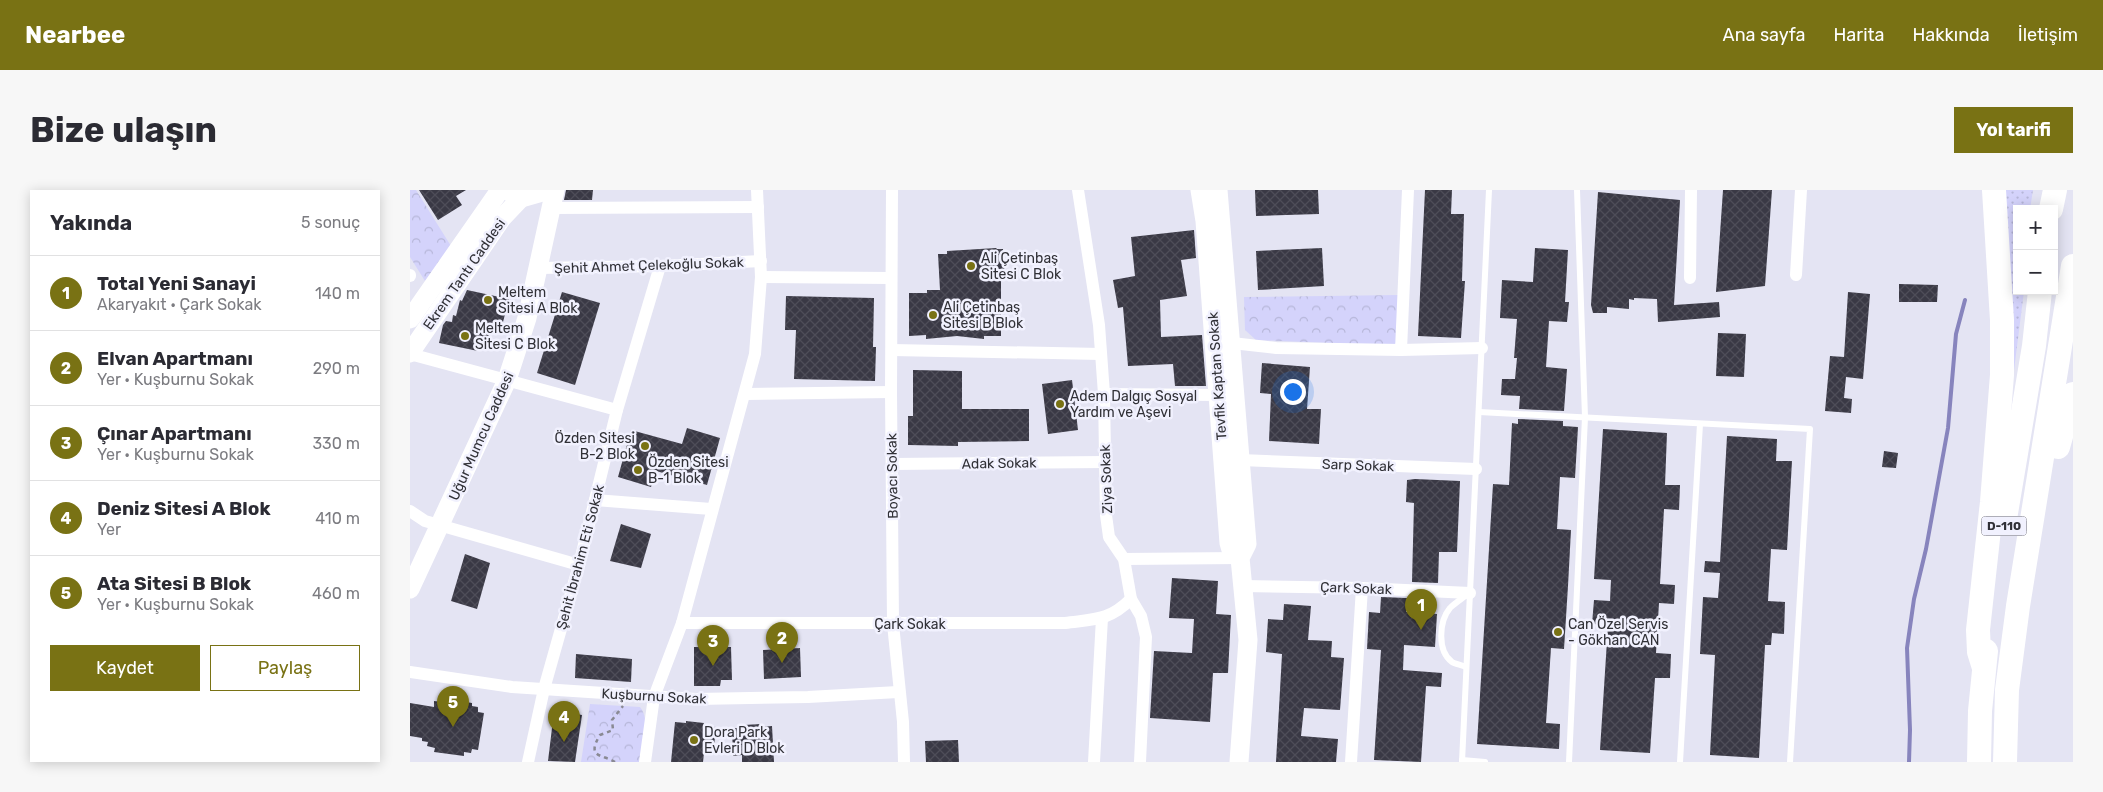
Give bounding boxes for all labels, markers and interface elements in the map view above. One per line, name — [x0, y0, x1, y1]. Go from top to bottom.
text: Nearbee — [25, 21, 125, 49]
text: Ana sayfa — [1723, 24, 1806, 46]
text: Harita — [1834, 24, 1884, 46]
text: Hakkında — [1912, 24, 1990, 46]
text: İletişim — [2018, 24, 2078, 46]
button: Yol tarifi — [1954, 107, 2073, 153]
text: Bize ulaşın — [30, 109, 217, 151]
map controls — [2013, 205, 2058, 295]
button: + — [2013, 205, 2058, 250]
text: Yakında — [50, 210, 132, 235]
text: 5 sonuç — [301, 213, 360, 232]
street label: Ekrem Tantı Caddesi — [420, 216, 509, 333]
place label: Ali Çetinbaş Sitesi C Blok — [981, 250, 1062, 283]
button: − — [2013, 250, 2058, 295]
street label: Şehit Ahmet Çelekoğlu Sokak — [554, 254, 745, 277]
marker: Ali Çetinbaş Sitesi C Blok — [965, 260, 977, 272]
text: Total Yeni Sanayi — [97, 272, 256, 295]
text: 1 — [62, 284, 70, 303]
text: 140 m — [315, 284, 360, 303]
place label: Meltem Sitesi A Blok — [498, 284, 578, 317]
marker: Meltem Sitesi A Blok — [482, 294, 494, 306]
text: Akaryakıt · Çark Sokak — [97, 295, 262, 314]
place label: Ali Çetinbaş Sitesi B Blok — [943, 299, 1024, 332]
marker: Ali Çetinbaş Sitesi B Blok — [927, 309, 939, 321]
street label: Tevfik Kaptan Sokak — [1204, 310, 1230, 441]
place label: Meltem Sitesi C Blok — [475, 320, 556, 353]
marker: Meltem Sitesi C Blok — [459, 330, 471, 342]
text: Elvan Apartmanı — [97, 347, 253, 370]
text: 2 — [61, 359, 71, 378]
text: 290 m — [313, 359, 360, 378]
street label: Uğur Mumcu Caddesi — [445, 369, 517, 503]
text: Yer · Kuşburnu Sokak — [97, 370, 254, 389]
your location — [1280, 379, 1306, 405]
place label: Adem Dalgıç Sosyal Yardım ve Aşevi — [1070, 388, 1197, 421]
marker: Adem Dalgıç Sosyal Yardım ve Aşevi — [1054, 398, 1066, 410]
text: Çınar Apartmanı — [97, 422, 252, 445]
place label: Özden Sitesi B-2 Blok — [554, 430, 636, 463]
street label: Boyacı Sokak — [883, 432, 902, 519]
text: 3 — [61, 434, 71, 453]
text: 330 m — [312, 434, 360, 453]
marker: Özden Sitesi B-2 Blok — [639, 440, 651, 452]
street label: Ziya Sokak — [1097, 443, 1116, 514]
text: Yer · Kuşburnu Sokak — [97, 445, 254, 464]
place label: Özden Sitesi B-1 Blok — [648, 454, 729, 487]
street label: Adak Sokak — [962, 454, 1037, 473]
street label: Sarp Sokak — [1322, 456, 1395, 475]
marker: Özden Sitesi B-1 Blok — [632, 464, 644, 476]
street label: Şehit İbrahim Eti Sokak — [553, 482, 608, 632]
text: Deniz Sitesi A Blok — [97, 497, 271, 520]
text: 4 — [61, 509, 71, 528]
text: 410 m — [315, 509, 360, 528]
road number: D-110 — [1982, 516, 2026, 536]
text: Yer — [97, 520, 121, 539]
text: Ata Sitesi B Blok — [97, 572, 251, 595]
street label: Çark Sokak — [1320, 579, 1393, 598]
text: 5 — [61, 584, 71, 603]
text: 460 m — [312, 584, 360, 603]
pin: 1 — [1405, 589, 1437, 630]
text: Yer · Kuşburnu Sokak — [97, 595, 254, 614]
street label: Çark Sokak — [874, 616, 947, 633]
place label: Can Özel Servis - Gökhan CAN — [1568, 616, 1668, 649]
pin: 2 — [766, 622, 798, 663]
pin: 3 — [697, 625, 729, 666]
marker: Can Özel Servis - Gökhan CAN — [1552, 626, 1564, 638]
button: Kaydet — [50, 645, 200, 691]
button: Paylaş — [210, 645, 360, 691]
street label: Kuşburnu Sokak — [601, 685, 708, 708]
pin: 5 — [437, 686, 469, 727]
pin: 4 — [548, 701, 580, 742]
place label: Dora Park Evleri D Blok — [704, 724, 785, 757]
marker: Dora Park Evleri D Blok — [688, 734, 700, 746]

